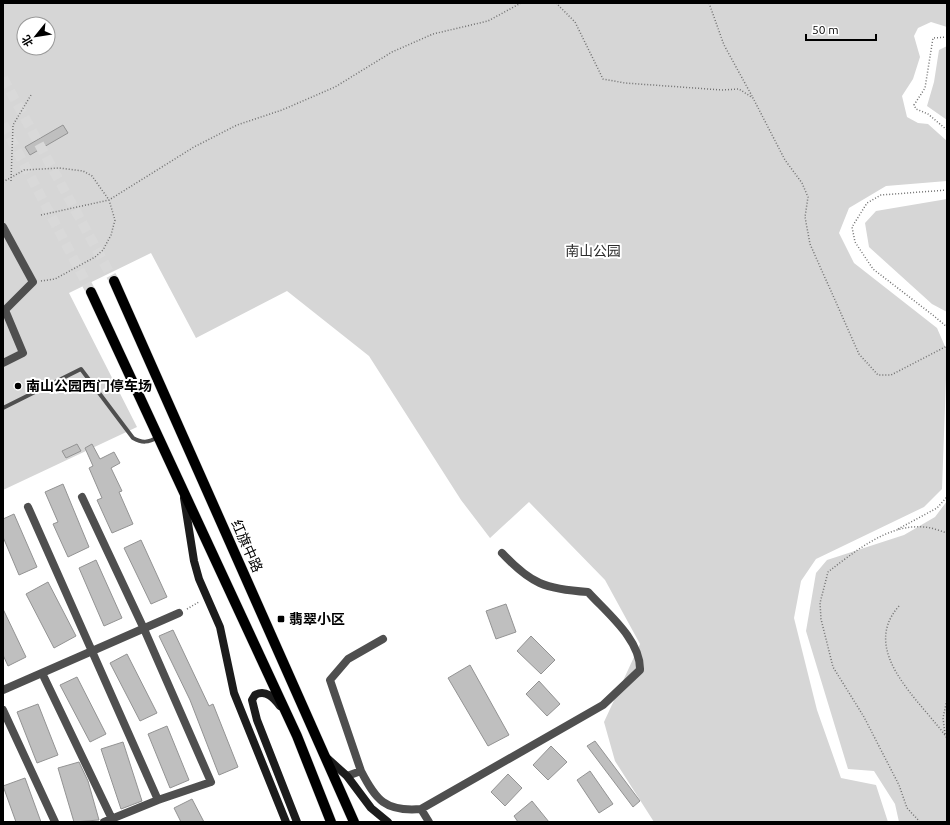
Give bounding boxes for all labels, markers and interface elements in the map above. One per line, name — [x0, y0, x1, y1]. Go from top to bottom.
north arrow — [16, 16, 56, 56]
scale bar — [806, 16, 876, 42]
text: 50 m — [812, 23, 839, 36]
text: 北 — [19, 33, 35, 49]
park label: 南山公园 — [565, 243, 621, 259]
place label: 南山公园西门停车场 — [26, 378, 152, 394]
marker: 南山公园西门停车场 — [13, 381, 23, 391]
street label: 红旗中路 — [228, 517, 266, 575]
place label: 翡翠小区 — [289, 611, 345, 627]
marker: 翡翠小区 — [276, 614, 286, 624]

